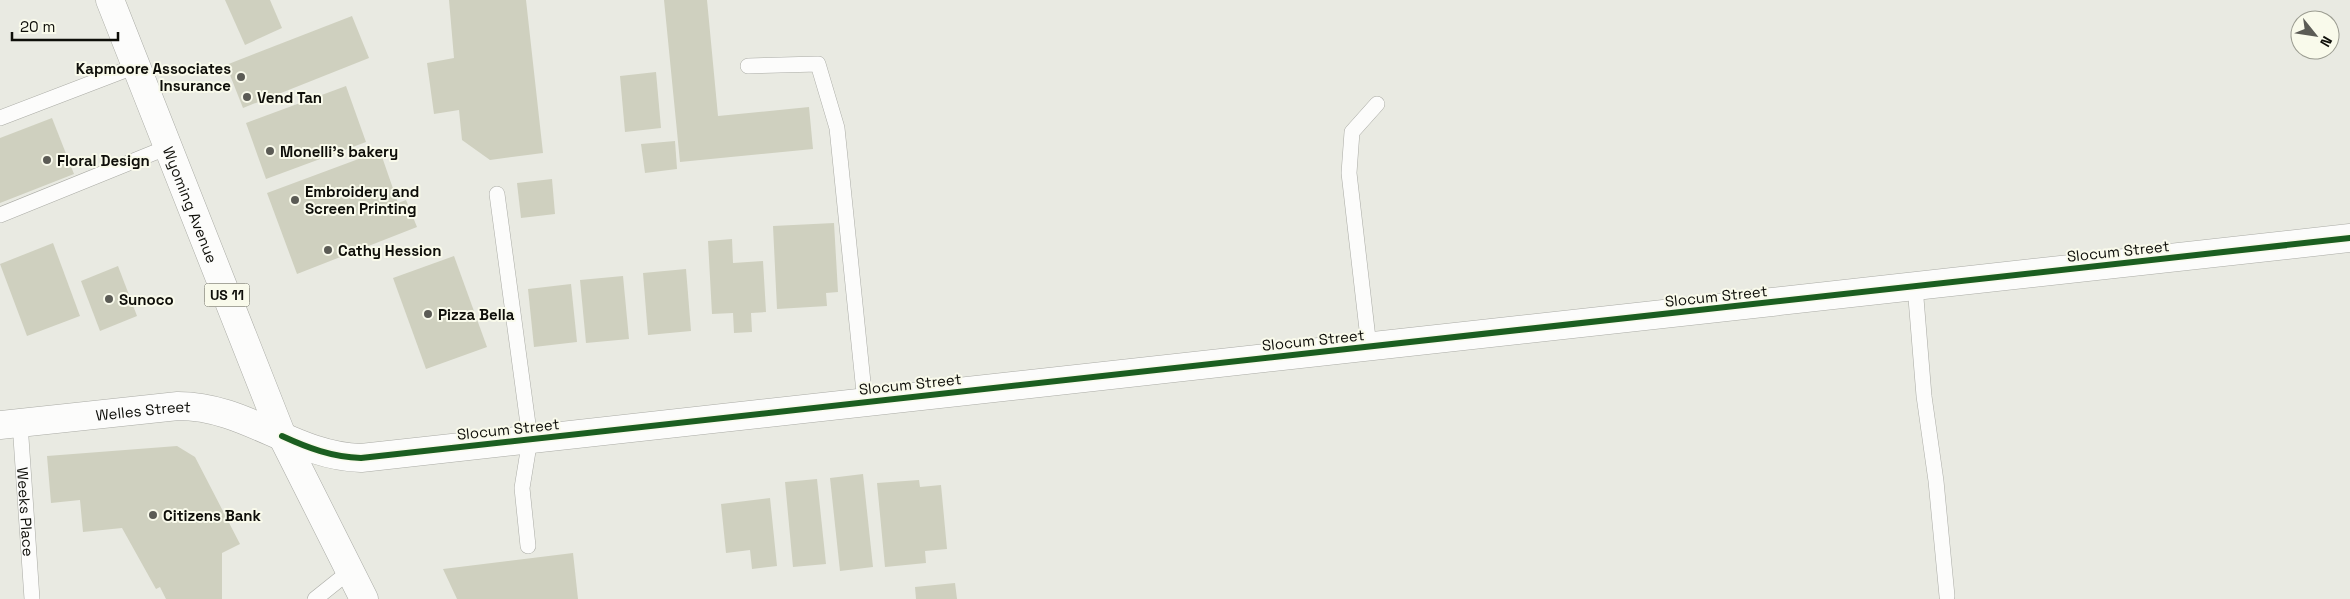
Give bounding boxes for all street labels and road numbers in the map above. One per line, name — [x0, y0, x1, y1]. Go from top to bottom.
street label: Wyoming Avenue — [159, 144, 222, 266]
street label: Slocum Street — [2066, 236, 2170, 266]
street label: Slocum Street — [1664, 281, 1768, 311]
road number: US 11 — [204, 284, 250, 306]
street label: Slocum Street — [1261, 325, 1365, 355]
street label: Slocum Street — [858, 369, 962, 399]
street label: Welles Street — [95, 396, 192, 424]
street label: Slocum Street — [456, 414, 560, 444]
street label: Weeks Place — [14, 467, 39, 557]

